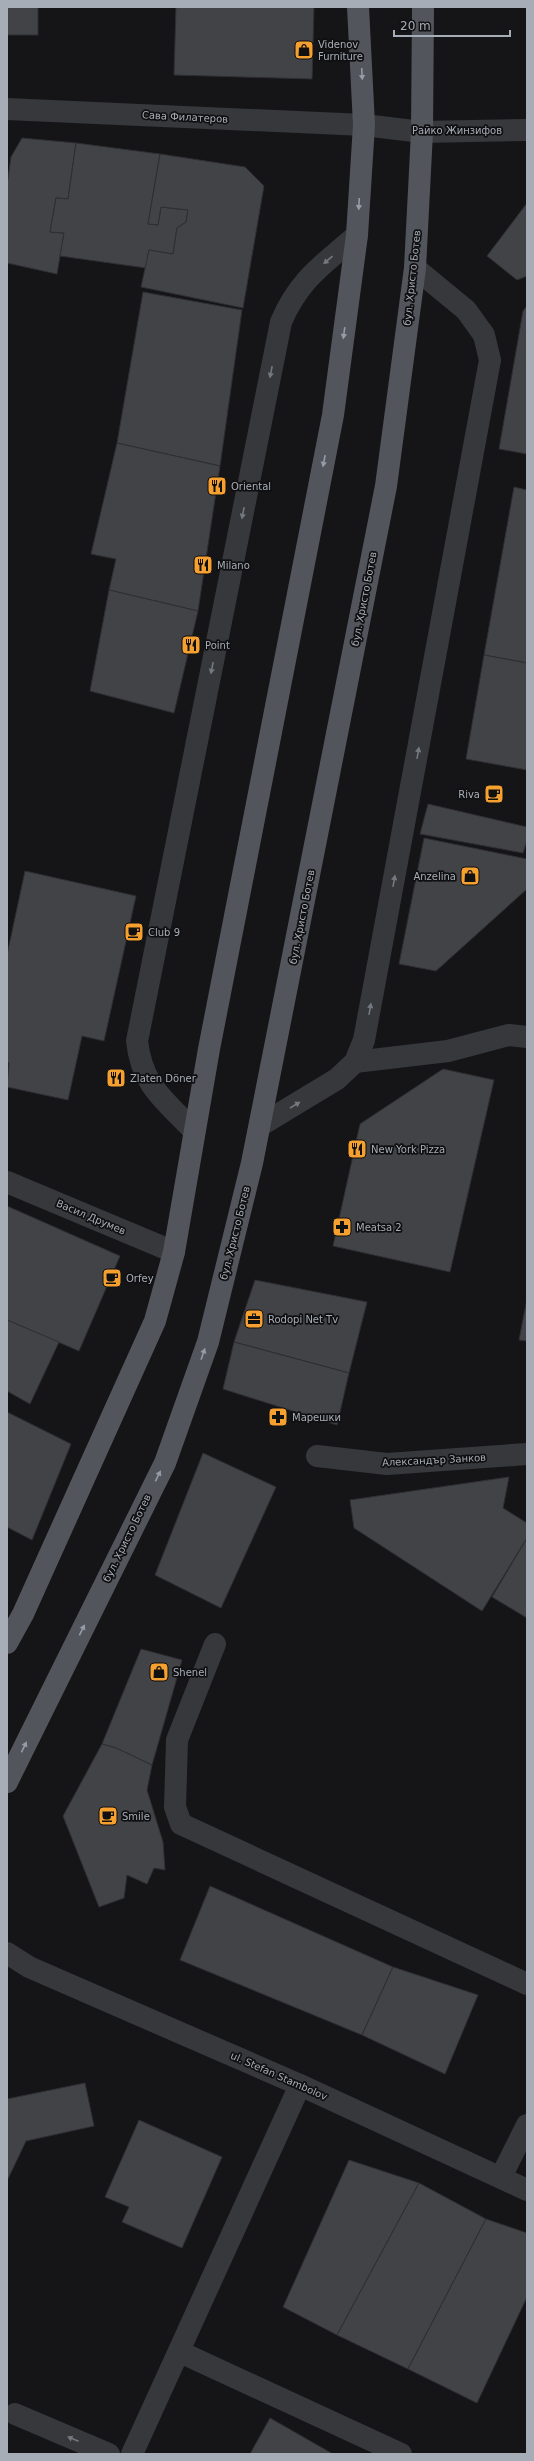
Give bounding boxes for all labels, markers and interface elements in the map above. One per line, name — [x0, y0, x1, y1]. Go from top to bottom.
scale bar — [394, 12, 510, 38]
text: 20 m — [400, 19, 431, 33]
shop icon: Videnov Furniture — [293, 39, 315, 61]
place label: Videnov Furniture — [318, 39, 363, 62]
one-way arrow — [358, 68, 365, 80]
street label: Сава Филатеров — [142, 109, 228, 125]
street label: Райко Жинзифов — [412, 125, 502, 136]
one-way arrow — [356, 198, 363, 210]
street label: бул. Христо Ботев — [402, 230, 422, 326]
one-way arrow — [323, 256, 333, 265]
one-way arrow — [341, 327, 347, 339]
one-way arrow — [267, 365, 273, 378]
one-way arrow — [321, 455, 327, 467]
restaurant icon: Oriental — [206, 475, 228, 497]
place label: Oriental — [231, 481, 271, 492]
one-way arrow — [239, 507, 245, 519]
street label: бул. Христо Ботев — [349, 551, 379, 647]
restaurant icon: Milano — [192, 554, 214, 576]
place label: Milano — [217, 560, 250, 571]
restaurant icon: Point — [180, 634, 202, 656]
place label: Point — [205, 640, 230, 651]
one-way arrow — [208, 662, 214, 674]
one-way arrow — [415, 747, 421, 760]
cafe icon: Riva — [483, 783, 505, 805]
place label: Riva — [458, 789, 480, 800]
shop icon: Anzelina — [459, 865, 481, 887]
street label: бул. Христо Ботев — [287, 869, 317, 965]
place label: Anzelina — [413, 871, 456, 882]
one-way arrow — [391, 875, 397, 887]
cafe icon: Club 9 — [123, 921, 145, 943]
place label: Club 9 — [148, 927, 180, 938]
one-way arrow — [367, 1003, 373, 1015]
restaurant icon: Zlaten Döner — [105, 1067, 127, 1089]
place label: Zlaten Döner — [130, 1073, 197, 1084]
one-way arrow — [290, 1101, 300, 1109]
restaurant icon: New York Pizza — [346, 1138, 368, 1160]
place label: New York Pizza — [371, 1144, 445, 1155]
street label: бул. Христо Ботев — [218, 1185, 252, 1281]
street label: Васил Друмев — [55, 1197, 127, 1237]
pharmacy icon: Meatsa 2 — [331, 1216, 353, 1238]
place label: Meatsa 2 — [356, 1222, 402, 1233]
cafe icon: Orfey — [101, 1267, 123, 1289]
place label: Orfey — [126, 1273, 154, 1284]
office icon: Rodopi Net Tv — [243, 1308, 265, 1330]
place label: Rodopi Net Tv — [268, 1314, 338, 1325]
one-way arrow — [201, 1348, 207, 1360]
pharmacy icon: Марешки — [267, 1406, 289, 1428]
place label: Марешки — [292, 1412, 341, 1423]
street label: Александър Занков — [382, 1452, 486, 1468]
one-way arrow — [155, 1470, 161, 1482]
street label: бул. Христо Ботев — [101, 1492, 153, 1584]
one-way arrow — [79, 1624, 85, 1636]
shop icon: Shenel — [148, 1661, 170, 1683]
place label: Shenel — [173, 1667, 207, 1678]
one-way arrow — [21, 1741, 27, 1752]
cafe icon: Smile — [97, 1805, 119, 1827]
place label: Smile — [122, 1811, 150, 1822]
street label: ul. Stefan Stambolov — [229, 2050, 329, 2102]
one-way arrow — [68, 2436, 79, 2442]

